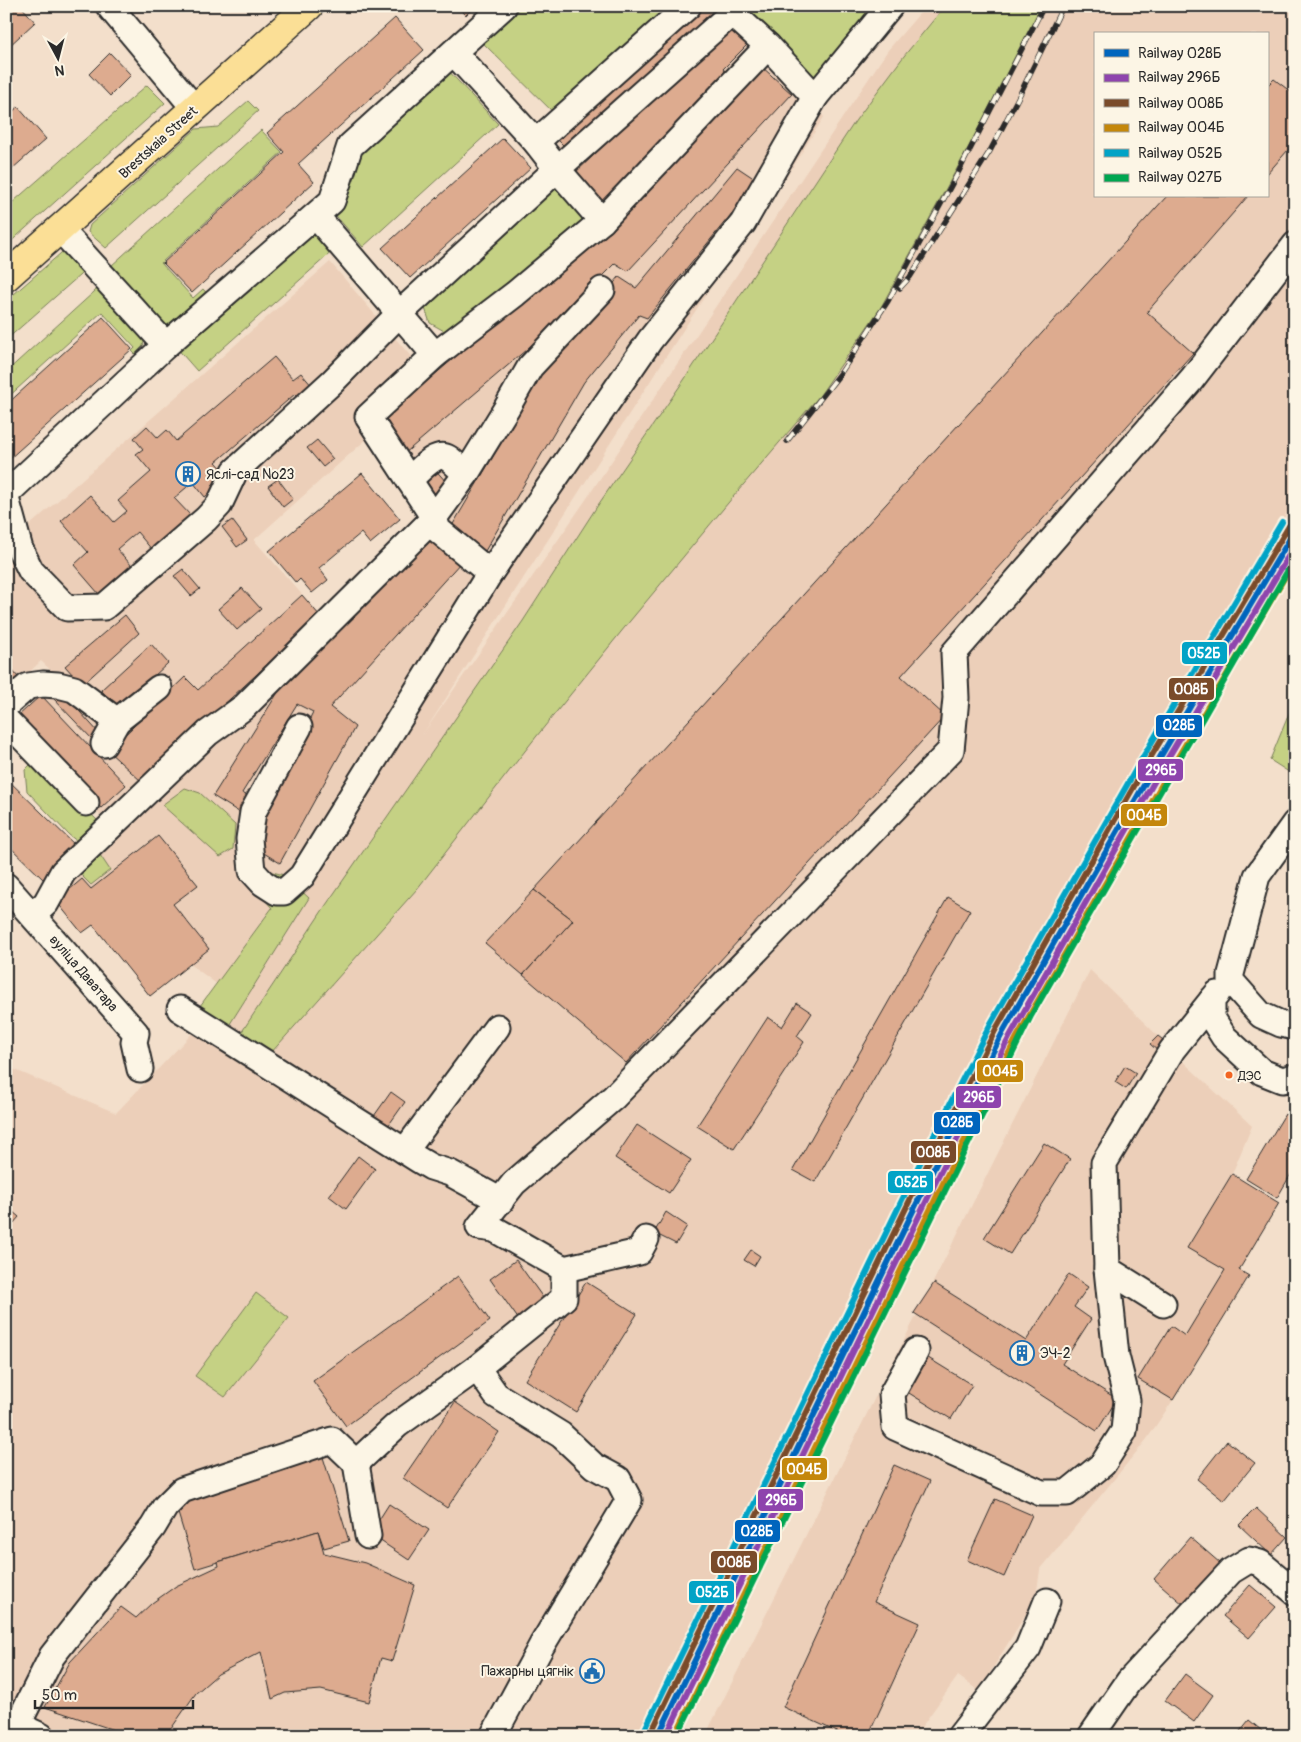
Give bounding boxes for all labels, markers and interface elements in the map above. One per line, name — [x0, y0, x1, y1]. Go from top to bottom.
north arrow — [32, 32, 82, 82]
legend — [1094, 32, 1268, 198]
text: Railway 028Б — [1138, 44, 1222, 63]
text: N — [54, 61, 65, 79]
text: Railway 296Б — [1138, 68, 1221, 87]
text: Railway 008Б — [1138, 94, 1224, 113]
street label: Brestskaia Street — [115, 102, 201, 182]
text: Railway 004Б — [1138, 118, 1225, 137]
text: Railway 052Б — [1138, 144, 1222, 163]
text: Railway 027Б — [1138, 168, 1222, 187]
building icon: Яслі-сад №23 — [175, 461, 201, 487]
place label: Яслі-сад №23 — [206, 466, 294, 483]
line badge: 052Б — [1181, 641, 1228, 665]
text: 052Б — [1187, 645, 1221, 662]
line badge: 008Б — [1168, 677, 1215, 701]
text: 008Б — [1174, 681, 1208, 698]
line badge: 028Б — [1155, 714, 1203, 738]
text: 028Б — [1163, 717, 1195, 734]
line badge: 296Б — [1137, 758, 1184, 782]
text: 296Б — [1145, 762, 1177, 779]
line badge: 004Б — [1120, 803, 1168, 827]
text: 004Б — [1126, 807, 1162, 824]
street label: вуліца Даватара — [46, 932, 122, 1015]
line badge: 004Б — [976, 1059, 1024, 1083]
text: 004Б — [982, 1063, 1018, 1080]
place label: ДЭС — [1237, 1068, 1262, 1084]
marker: ДЭС — [1224, 1070, 1234, 1080]
line badge: 296Б — [955, 1085, 1002, 1109]
text: 296Б — [963, 1089, 995, 1106]
line badge: 028Б — [933, 1111, 981, 1135]
text: 028Б — [941, 1114, 973, 1131]
line badge: 008Б — [910, 1140, 957, 1164]
text: 008Б — [916, 1144, 950, 1161]
line badge: 052Б — [887, 1170, 934, 1194]
text: 052Б — [894, 1174, 928, 1191]
building icon: ЭЧ-2 — [1009, 1340, 1035, 1366]
place label: ЭЧ-2 — [1040, 1345, 1071, 1362]
line badge: 004Б — [781, 1457, 828, 1481]
text: 004Б — [786, 1461, 822, 1478]
line badge: 296Б — [757, 1488, 804, 1512]
text: 296Б — [765, 1492, 797, 1509]
line badge: 028Б — [734, 1519, 781, 1543]
text: 028Б — [741, 1523, 773, 1540]
line badge: 008Б — [710, 1550, 758, 1574]
text: 008Б — [717, 1554, 751, 1571]
line badge: 052Б — [688, 1580, 735, 1604]
text: 052Б — [695, 1584, 729, 1601]
public building icon: Пажарны цягнік — [579, 1658, 605, 1684]
place label: Пажарны цягнік — [481, 1663, 574, 1680]
scale bar — [35, 1677, 192, 1709]
text: 50 m — [42, 1686, 77, 1705]

